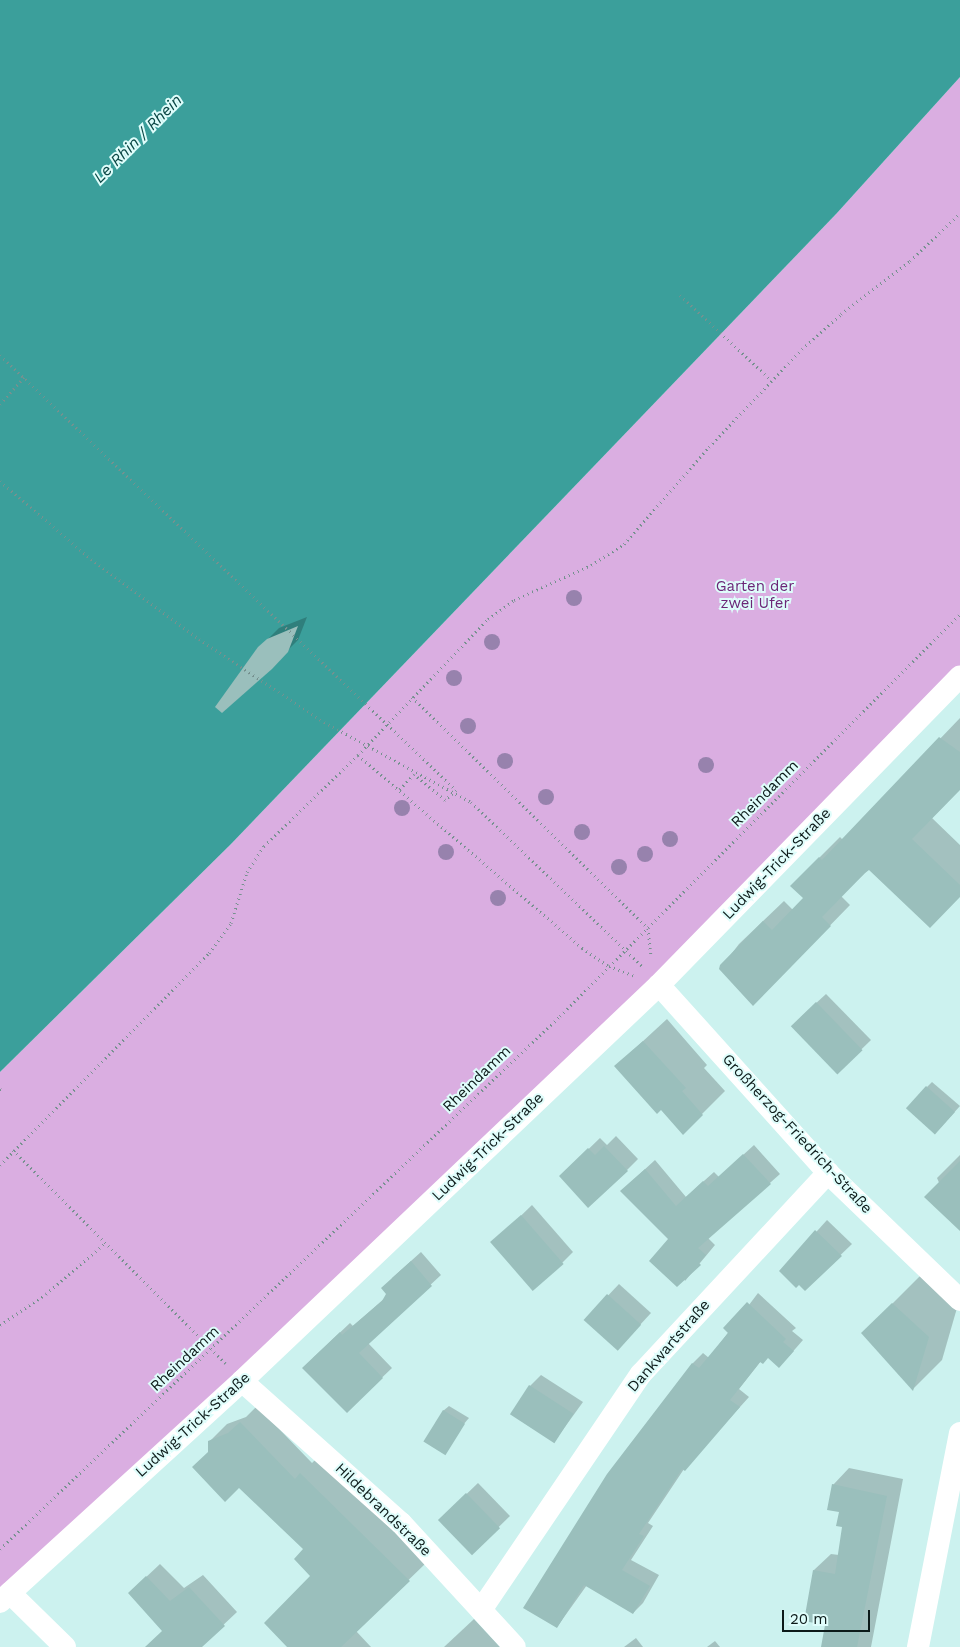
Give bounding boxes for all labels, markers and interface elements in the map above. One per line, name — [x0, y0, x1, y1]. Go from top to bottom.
water label: Le Rhin / Rhein — [90, 91, 186, 187]
park label: Garten der zwei Ufer — [716, 577, 794, 612]
street label: Rheindamm — [728, 757, 802, 831]
street label: Ludwig-Trick-Straße — [719, 805, 835, 923]
street label: Rheindamm — [439, 1042, 515, 1116]
street label: Großherzog-Friedrich-Straße — [718, 1050, 876, 1218]
street label: Ludwig-Trick-Straße — [429, 1089, 547, 1205]
street label: Dankwartstraße — [624, 1296, 714, 1396]
street label: Rheindamm — [147, 1323, 223, 1395]
street label: Ludwig-Trick-Straße — [132, 1369, 254, 1481]
street label: Hildebrandstraße — [331, 1460, 435, 1560]
scale bar — [785, 1600, 872, 1632]
text: 20 m — [790, 1610, 828, 1628]

